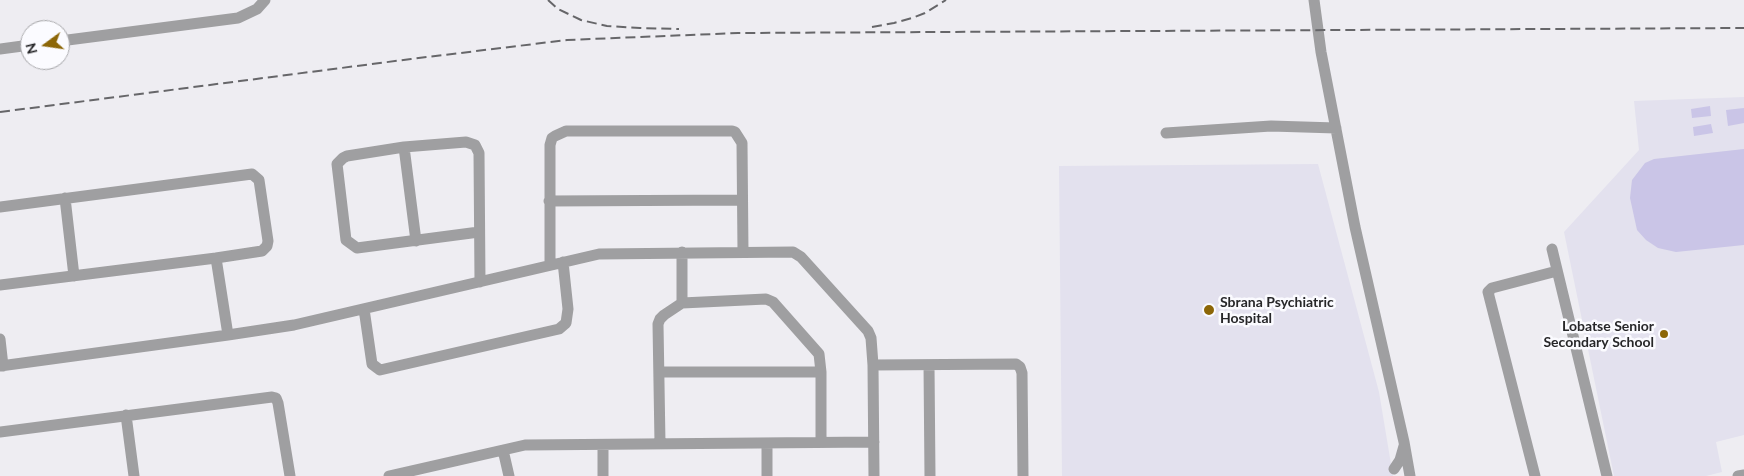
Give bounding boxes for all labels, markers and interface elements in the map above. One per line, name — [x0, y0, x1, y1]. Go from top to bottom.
north arrow — [20, 20, 70, 70]
text: N — [21, 41, 40, 56]
place label: Sbrana Psychiatric Hospital — [1220, 294, 1334, 326]
marker: Sbrana Psychiatric Hospital — [1202, 303, 1216, 317]
place label: Lobatse Senior Secondary School — [1543, 318, 1654, 351]
marker: Lobatse Senior Secondary School — [1658, 328, 1670, 340]

